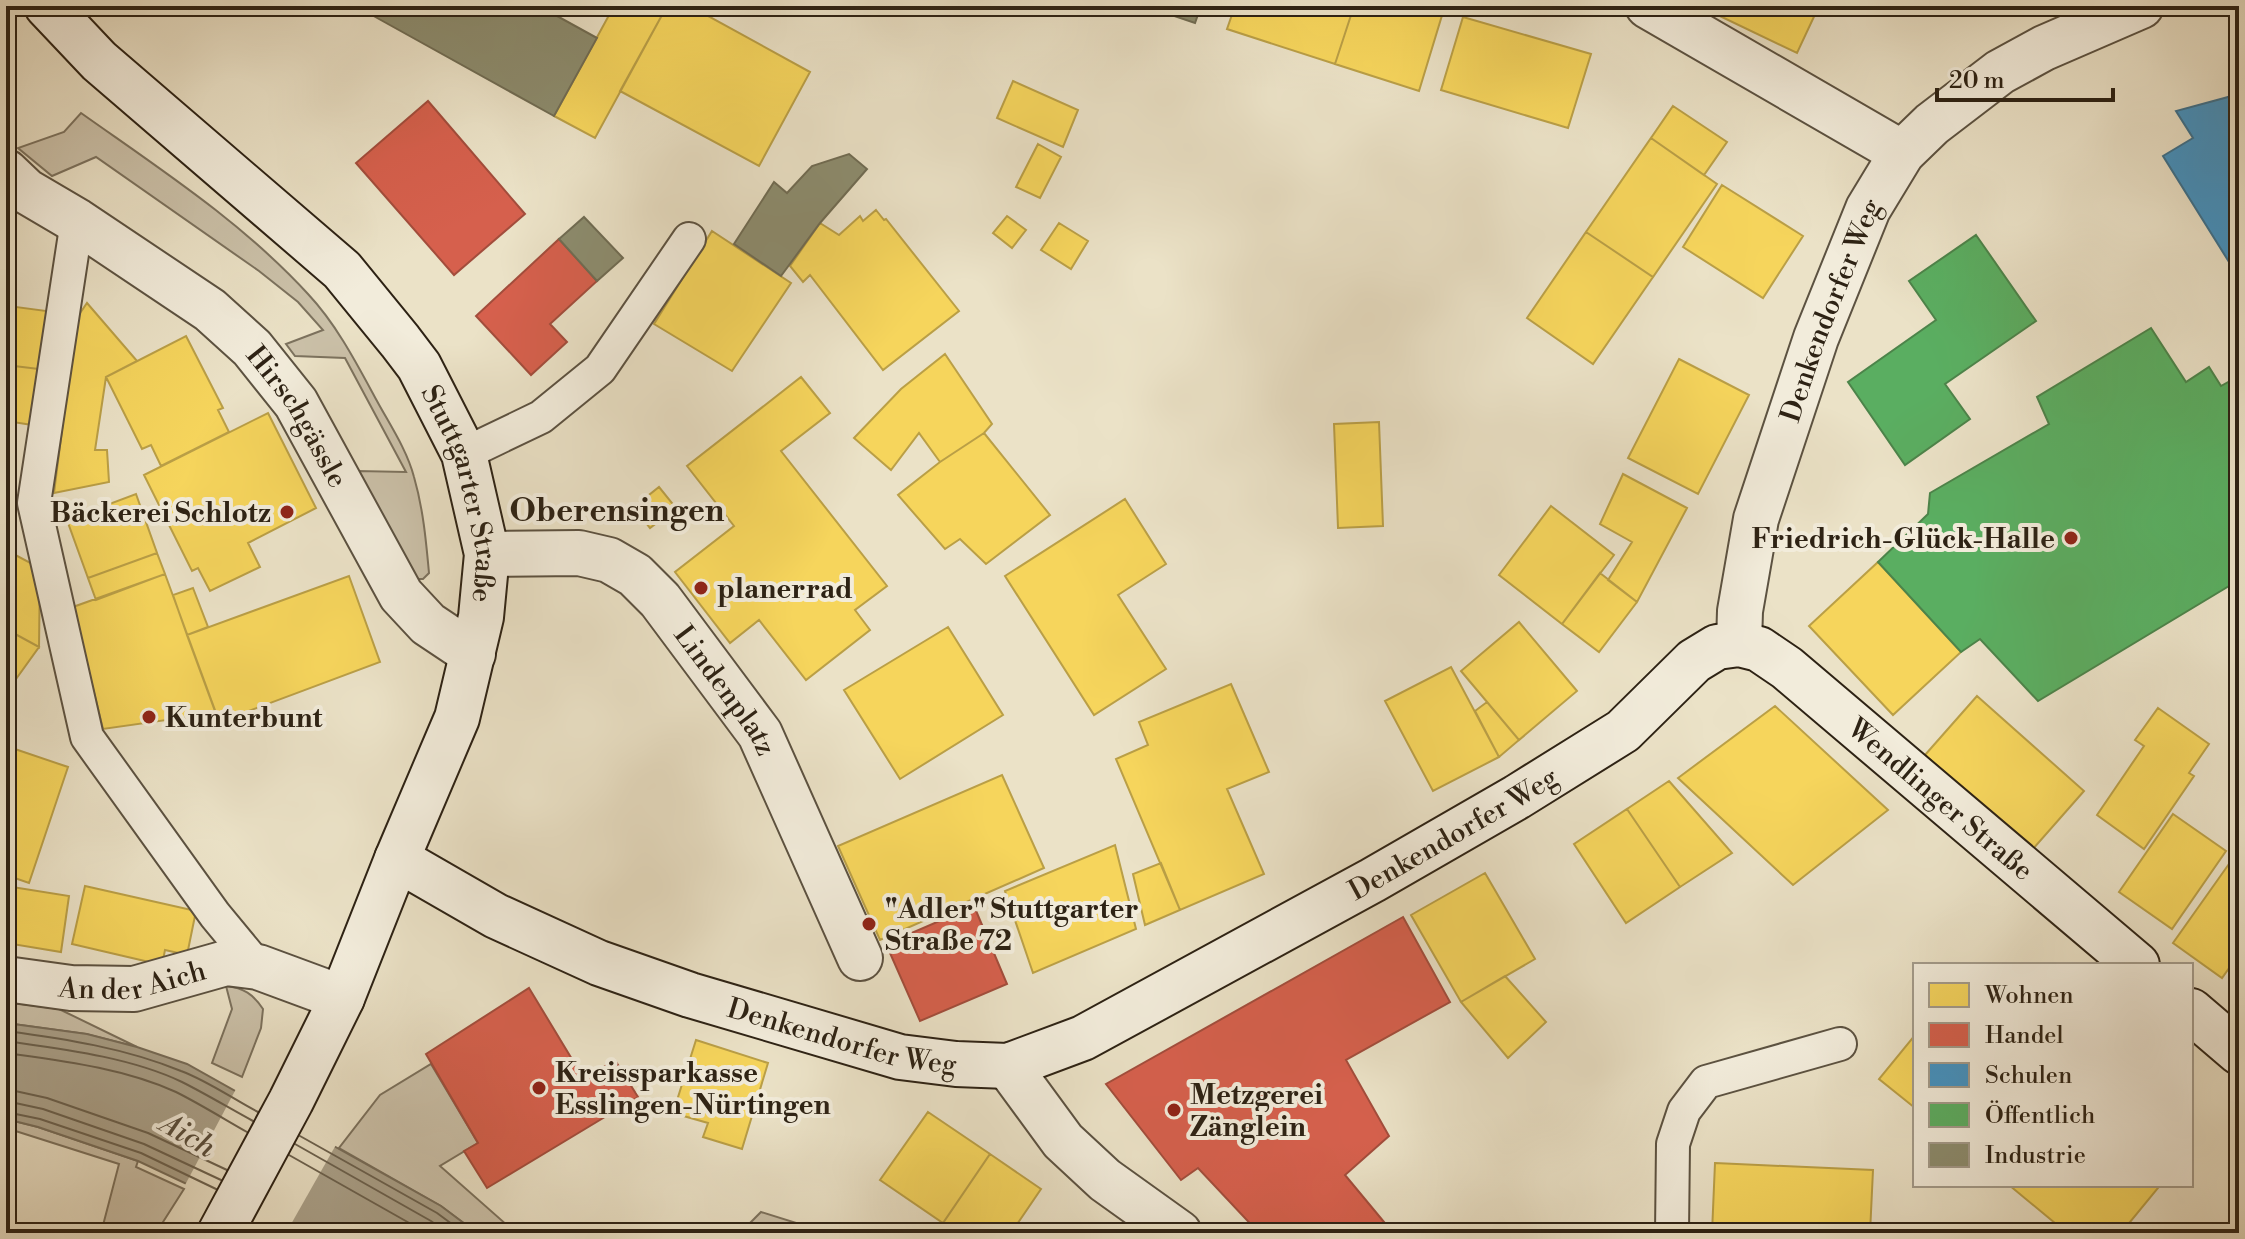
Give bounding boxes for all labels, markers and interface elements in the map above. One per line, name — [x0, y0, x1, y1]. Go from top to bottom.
scale bar — [1937, 52, 2113, 102]
text: 20 m — [1949, 66, 2005, 96]
street label: Denkendorfer Weg — [1773, 192, 1890, 427]
street label: Hirschgässle — [238, 339, 355, 494]
street label: Stuttgarter Straße — [413, 379, 504, 604]
district label: Oberensingen — [510, 491, 725, 531]
place label: Bäckerei Schlotz — [50, 496, 271, 531]
marker: Bäckerei Schlotz — [278, 503, 296, 521]
place label: Friedrich-Glück-Halle — [1752, 522, 2055, 557]
marker: Friedrich-Glück-Halle — [2062, 529, 2080, 547]
place label: planerrad — [717, 572, 853, 607]
marker: planerrad — [692, 579, 710, 597]
street label: Lindenplatz — [666, 619, 783, 761]
place label: Kunterbunt — [165, 701, 324, 736]
marker: Kunterbunt — [140, 708, 158, 726]
street label: Wendlinger Straße — [1839, 711, 2040, 888]
street label: Denkendorfer Weg — [1343, 760, 1565, 909]
place label: "Adler" Stuttgarter Straße 72 — [885, 892, 1139, 959]
marker: "Adler" Stuttgarter Straße 72 — [860, 915, 878, 933]
street label: An der Aich — [56, 953, 210, 1008]
legend — [1913, 963, 2193, 1187]
text: Wohnen — [1984, 981, 2074, 1011]
street label: Denkendorfer Weg — [723, 991, 959, 1083]
text: Handel — [1985, 1021, 2064, 1051]
place label: Kreissparkasse Esslingen-Nürtingen — [555, 1056, 831, 1123]
text: Schulen — [1985, 1061, 2072, 1091]
place label: Metzgerei Zänglein — [1190, 1078, 1323, 1145]
marker: Kreissparkasse Esslingen-Nürtingen — [530, 1079, 548, 1097]
text: Öffentlich — [1985, 1100, 2095, 1131]
marker: Metzgerei Zänglein — [1165, 1101, 1183, 1119]
water label: Aich — [151, 1104, 222, 1167]
text: Industrie — [1985, 1141, 2086, 1171]

